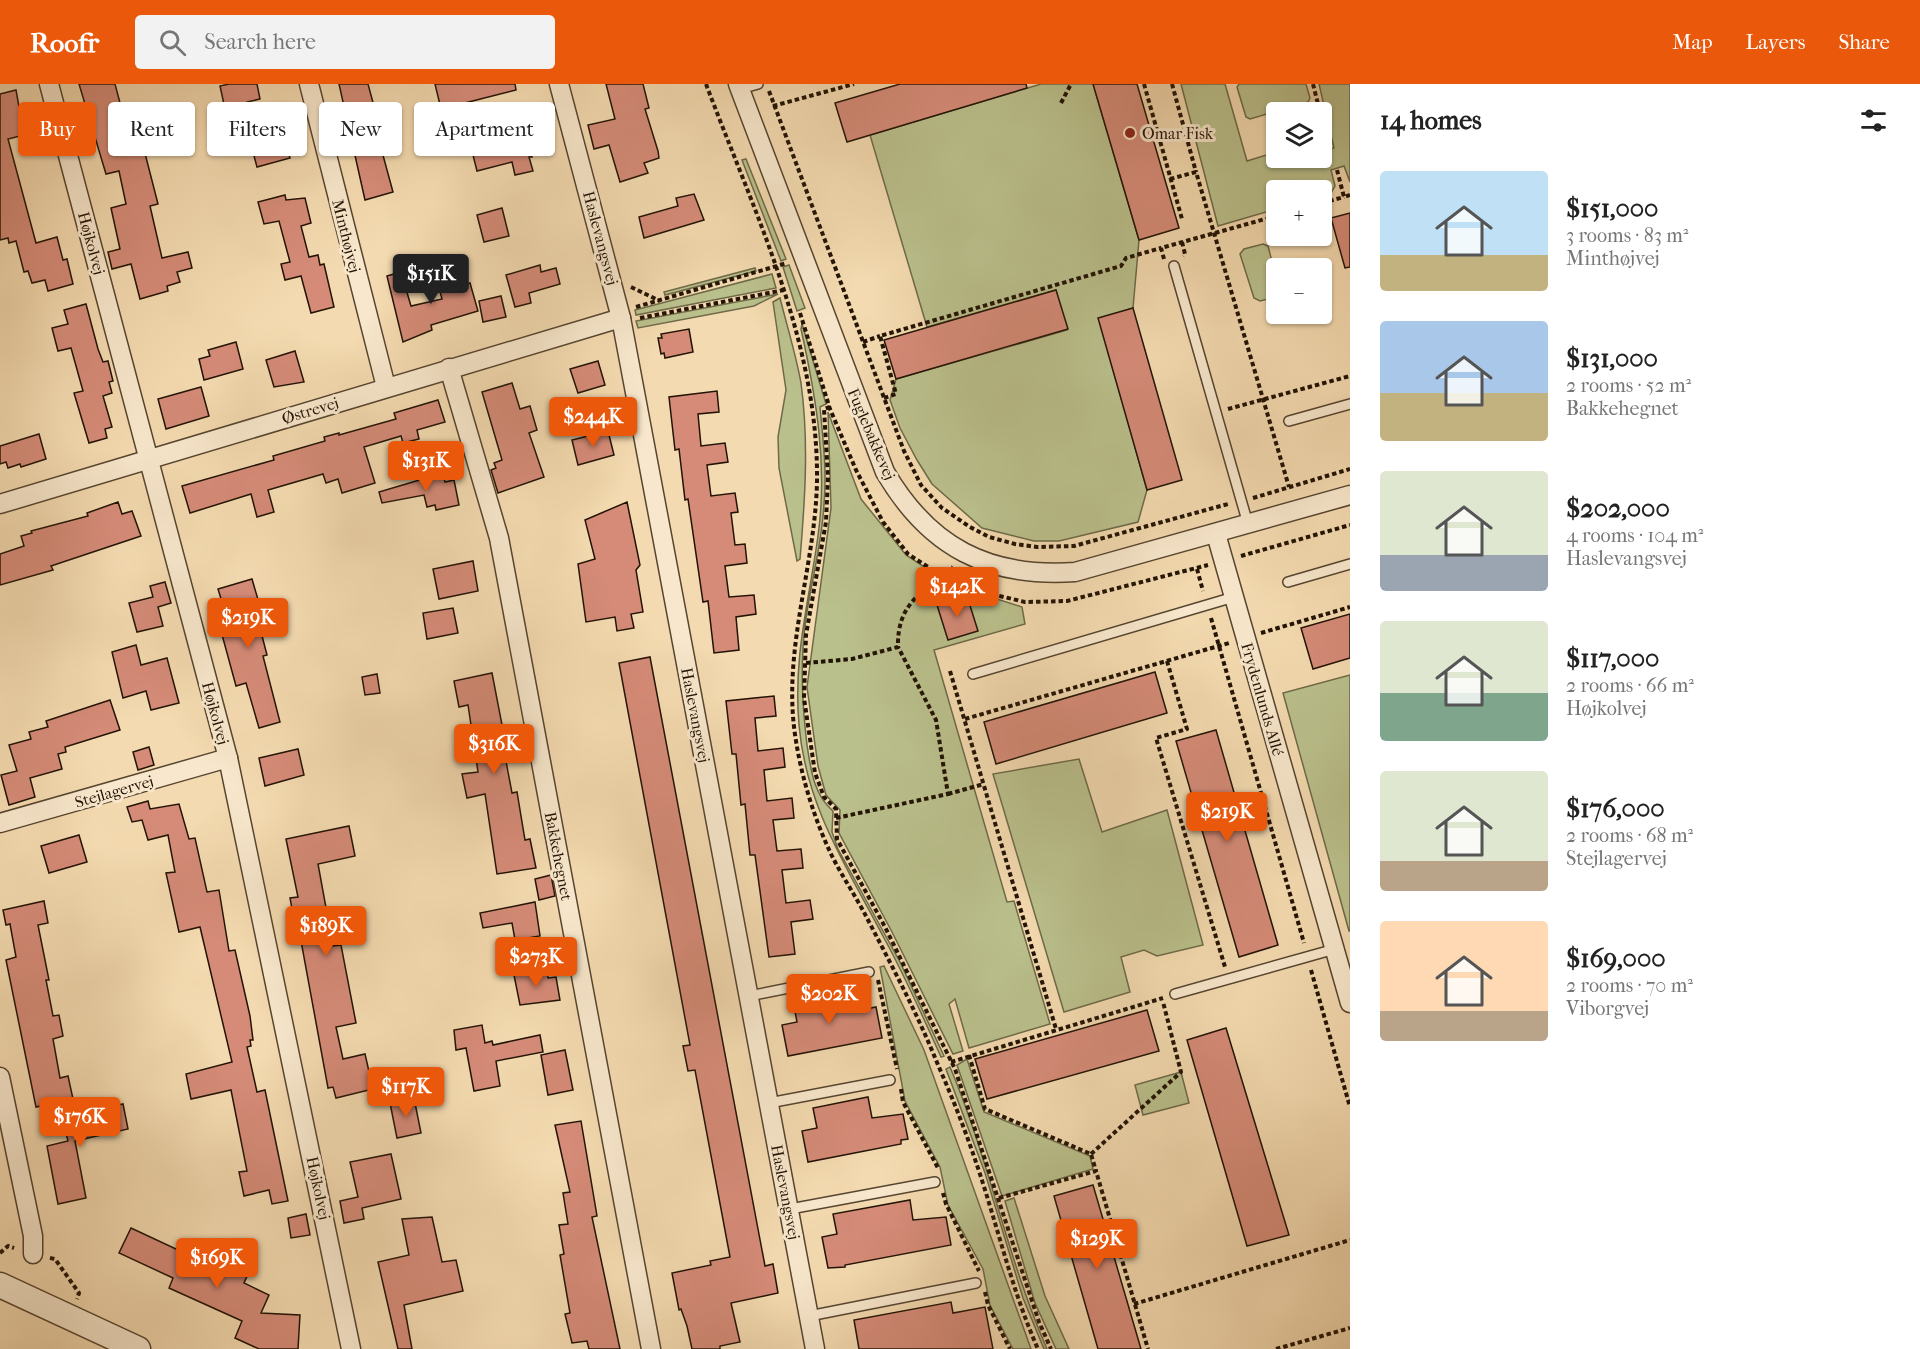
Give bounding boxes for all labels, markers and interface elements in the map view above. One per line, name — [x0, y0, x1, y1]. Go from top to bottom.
search box — [135, 15, 555, 69]
text: Roofr — [30, 26, 99, 59]
icon: search — [156, 26, 189, 59]
text: Search here — [204, 29, 316, 55]
text: Map — [1672, 30, 1713, 54]
text: Layers — [1746, 30, 1805, 54]
text: Share — [1838, 30, 1890, 54]
chip: Buy — [18, 102, 96, 156]
chip: Rent — [108, 102, 195, 156]
chip: Filters — [207, 102, 307, 156]
chip: New — [319, 102, 402, 156]
chip: Apartment — [414, 102, 555, 156]
map controls — [1266, 102, 1332, 324]
button: layers — [1266, 102, 1332, 168]
icon: filters — [1857, 104, 1890, 137]
text: 14 homes — [1380, 105, 1482, 136]
place label: Omar Fisk — [1142, 124, 1214, 143]
marker: Omar Fisk — [1123, 126, 1137, 140]
button: + — [1266, 180, 1332, 246]
street label: Haslevangsvej — [579, 189, 622, 287]
text: $151,000 — [1566, 193, 1658, 224]
icon: home — [1428, 195, 1500, 267]
street label: Minthøjvej — [328, 197, 365, 275]
street label: Højkolvej — [74, 210, 109, 277]
text: 3 rooms · 83 m² — [1566, 224, 1689, 247]
text: Minthøjvej — [1566, 247, 1660, 270]
pin: $151K — [389, 254, 473, 305]
button: − — [1266, 258, 1332, 324]
text: $151K — [407, 262, 455, 285]
text: $131,000 — [1566, 343, 1658, 374]
icon: home — [1428, 345, 1500, 417]
text: 2 rooms · 52 m² — [1566, 374, 1691, 397]
street label: Fuglebakkevej — [844, 385, 899, 483]
street label: Østrevej — [279, 393, 341, 428]
pin: $244K — [551, 397, 635, 448]
text: Bakkehegnet — [1566, 397, 1679, 420]
text: $244K — [563, 405, 623, 428]
pin: $131K — [384, 441, 468, 492]
text: $131K — [402, 449, 450, 472]
text: $202,000 — [1566, 493, 1670, 524]
icon: home — [1428, 495, 1500, 567]
text: 4 rooms · 104 m² — [1566, 524, 1704, 547]
text: Haslevangsvej — [1566, 547, 1687, 570]
pin: $142K — [915, 567, 999, 618]
text: $142K — [930, 575, 984, 598]
pin: $219K — [206, 598, 290, 649]
text: $219K — [221, 606, 275, 629]
street label: Frydenlunds Allé — [1237, 640, 1288, 758]
text: $117,000 — [1566, 643, 1659, 674]
icon: home — [1428, 645, 1500, 717]
street label: Haslevangsvej — [677, 666, 714, 764]
text: 2 rooms · 66 m² — [1566, 674, 1694, 697]
street label: Højkolvej — [198, 680, 233, 747]
text: Højkolvej — [1566, 697, 1647, 720]
pin: $316K — [452, 724, 536, 775]
text: $316K — [468, 732, 520, 755]
street label: Stejlagervej — [73, 771, 156, 812]
pin: $219K — [1185, 792, 1269, 843]
text: $176,000 — [1566, 793, 1665, 824]
icon: home — [1428, 795, 1500, 867]
text: $219K — [1200, 800, 1254, 823]
street label: Bakkehegnet — [541, 810, 576, 902]
text: 2 rooms · 68 m² — [1566, 824, 1693, 847]
text: Stejlagervej — [1566, 847, 1667, 870]
pin: $189K — [284, 906, 368, 957]
text: $189K — [299, 914, 353, 937]
pin: $273K — [494, 937, 578, 988]
text: $169,000 — [1566, 943, 1666, 974]
text: $273K — [509, 945, 563, 968]
icon: home — [1428, 945, 1500, 1017]
pin: $202K — [787, 974, 871, 1025]
text: 2 rooms · 70 m² — [1566, 974, 1693, 997]
text: $202K — [800, 982, 858, 1005]
text: Viborgvej — [1566, 997, 1649, 1020]
pin: $117K — [364, 1067, 448, 1118]
text: $117K — [381, 1075, 431, 1098]
pin: $176K — [38, 1097, 122, 1148]
text: $176K — [53, 1105, 107, 1128]
street label: Haslevangsvej — [767, 1143, 804, 1241]
street label: Højkolvej — [303, 1155, 335, 1222]
pin: $129K — [1055, 1219, 1139, 1270]
text: $129K — [1070, 1227, 1124, 1250]
pin: $169K — [175, 1238, 259, 1289]
text: $169K — [190, 1246, 244, 1269]

